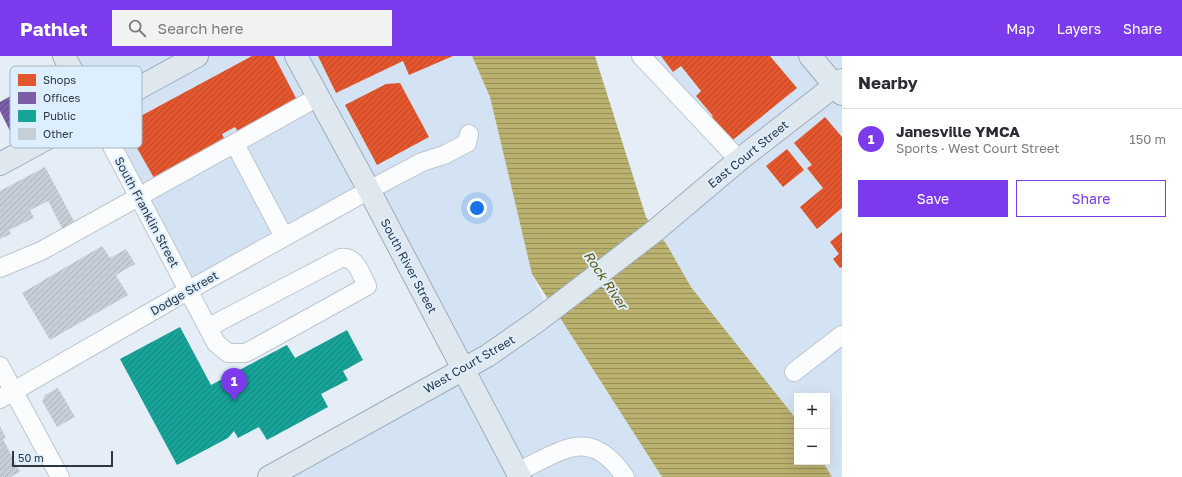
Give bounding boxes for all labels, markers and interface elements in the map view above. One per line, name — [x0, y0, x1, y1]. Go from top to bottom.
search box — [112, 10, 392, 46]
text: Pathlet — [20, 17, 88, 40]
icon: search — [126, 17, 148, 39]
text: Search here — [158, 19, 244, 37]
text: Map — [1006, 20, 1035, 37]
text: Layers — [1057, 20, 1101, 37]
text: Share — [1123, 20, 1162, 37]
legend — [10, 66, 142, 148]
text: Nearby — [858, 72, 918, 93]
text: Shops — [43, 73, 76, 86]
text: Offices — [43, 91, 81, 104]
text: Public — [43, 109, 76, 122]
street label: East Court Street — [705, 117, 791, 191]
text: Janesville YMCA — [896, 122, 1020, 140]
text: Other — [43, 127, 74, 140]
text: 1 — [868, 131, 874, 147]
text: 150 m — [1129, 131, 1166, 147]
text: Sports · West Court Street — [896, 140, 1060, 156]
street label: South Franklin Street — [112, 154, 183, 270]
button: Save — [858, 180, 1008, 217]
button: Share — [1016, 180, 1166, 217]
your location — [467, 198, 487, 218]
street label: South River Street — [378, 216, 440, 316]
water label: Rock River — [581, 248, 632, 313]
street label: Dodge Street — [147, 267, 221, 318]
street label: West Court Street — [421, 332, 518, 396]
pin: 1 — [221, 368, 247, 401]
map controls — [794, 393, 830, 465]
button: + — [794, 393, 830, 429]
button: − — [794, 429, 830, 465]
scale bar — [12, 449, 113, 468]
text: 50 m — [18, 451, 44, 464]

